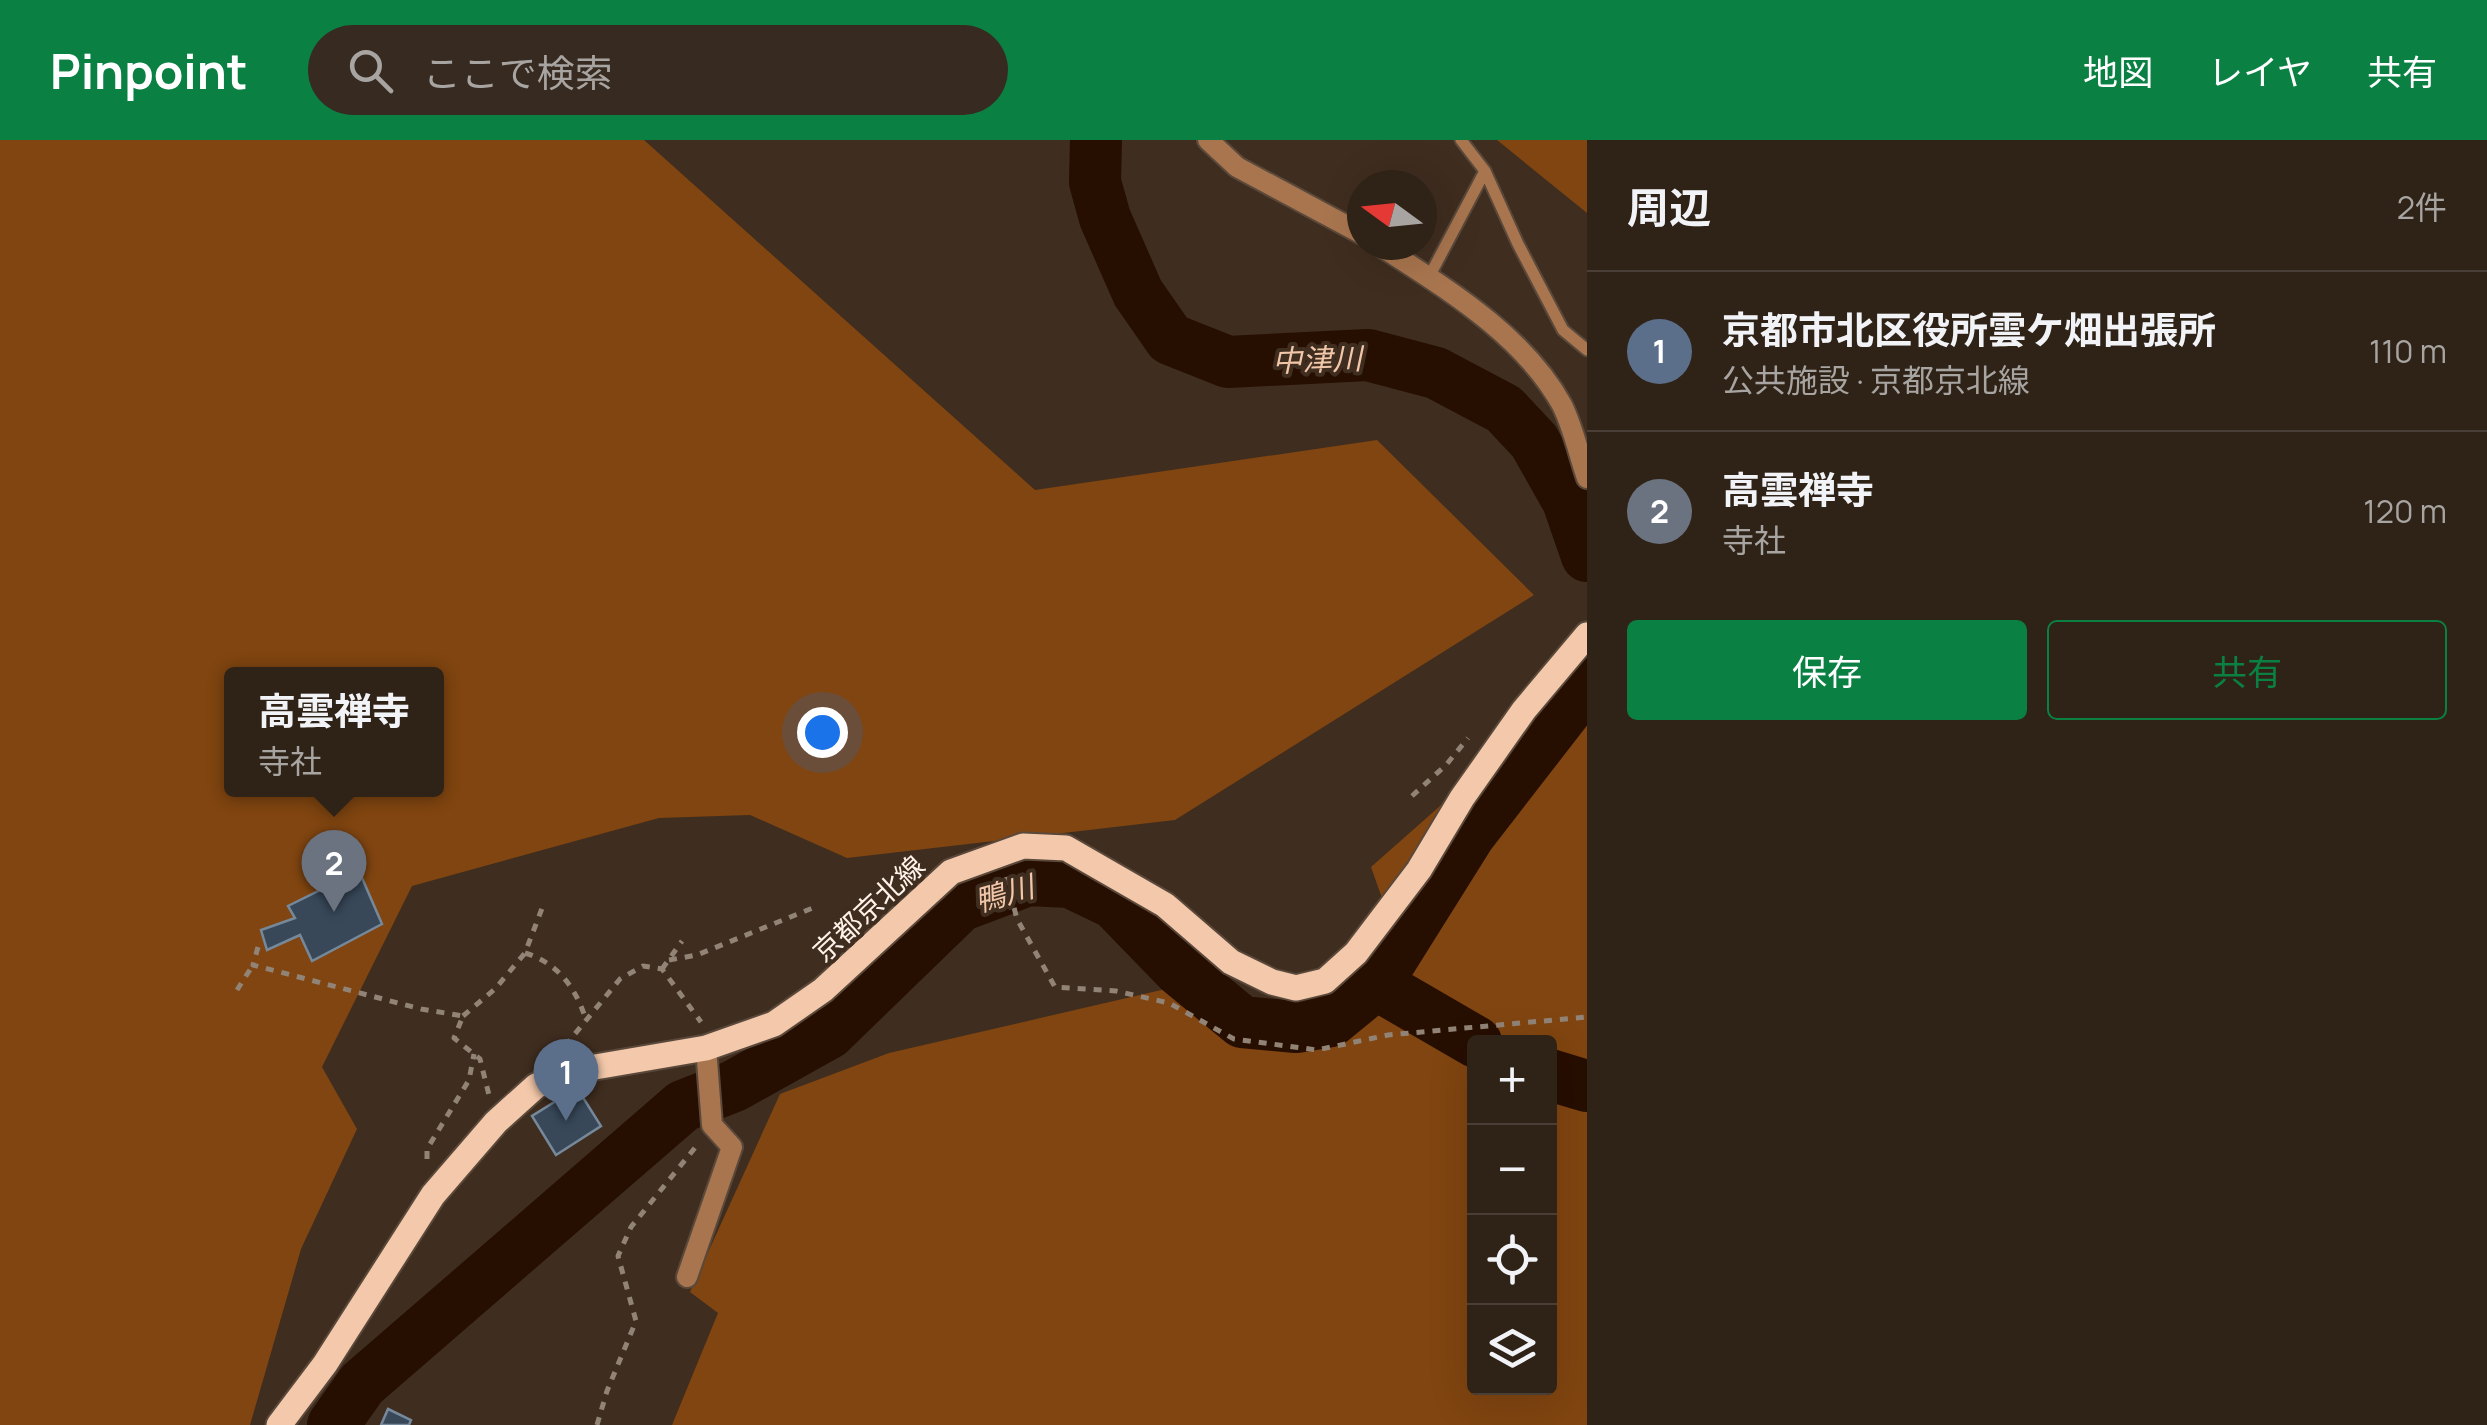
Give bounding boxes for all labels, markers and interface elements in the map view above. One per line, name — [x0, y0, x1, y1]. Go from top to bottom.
search box — [308, 25, 1008, 115]
text: Pinpoint — [50, 38, 248, 103]
icon: search — [343, 43, 398, 98]
text: ここで検索 — [423, 46, 613, 98]
text: 地図 — [2083, 48, 2153, 96]
text: レイヤ — [2208, 48, 2312, 96]
text: 共有 — [2367, 48, 2437, 96]
north arrow — [1347, 170, 1437, 260]
text: 周辺 — [1627, 178, 1711, 236]
text: 2件 — [2397, 185, 2447, 229]
text: 京都市北区役所雲ケ畑出張所 — [1722, 303, 2216, 355]
text: 1 — [1652, 329, 1667, 373]
text: 110 m — [2369, 329, 2447, 373]
water label: 中津川 — [1271, 337, 1366, 381]
text: 公共施設 · 京都京北線 — [1722, 358, 2030, 402]
text: 高雲禅寺 — [1722, 463, 1874, 515]
text: 2 — [1650, 489, 1669, 533]
text: 120 m — [2363, 489, 2447, 533]
text: 寺社 — [1722, 518, 1786, 562]
button: 保存 — [1627, 620, 2027, 720]
button: 共有 — [2047, 620, 2447, 720]
popup — [224, 667, 444, 797]
text: 高雲禅寺 — [258, 684, 410, 736]
your location — [797, 707, 848, 758]
text: 寺社 — [258, 739, 322, 783]
pin: 2 — [302, 830, 366, 912]
street label: 京都京北線 — [804, 846, 932, 970]
water label: 鴨川 — [970, 864, 1041, 921]
map controls — [1467, 1035, 1557, 1395]
button: + — [1467, 1035, 1557, 1125]
pin: 1 — [534, 1038, 598, 1121]
button: − — [1467, 1125, 1557, 1215]
button: locate — [1467, 1215, 1557, 1305]
button: layers — [1467, 1305, 1557, 1395]

